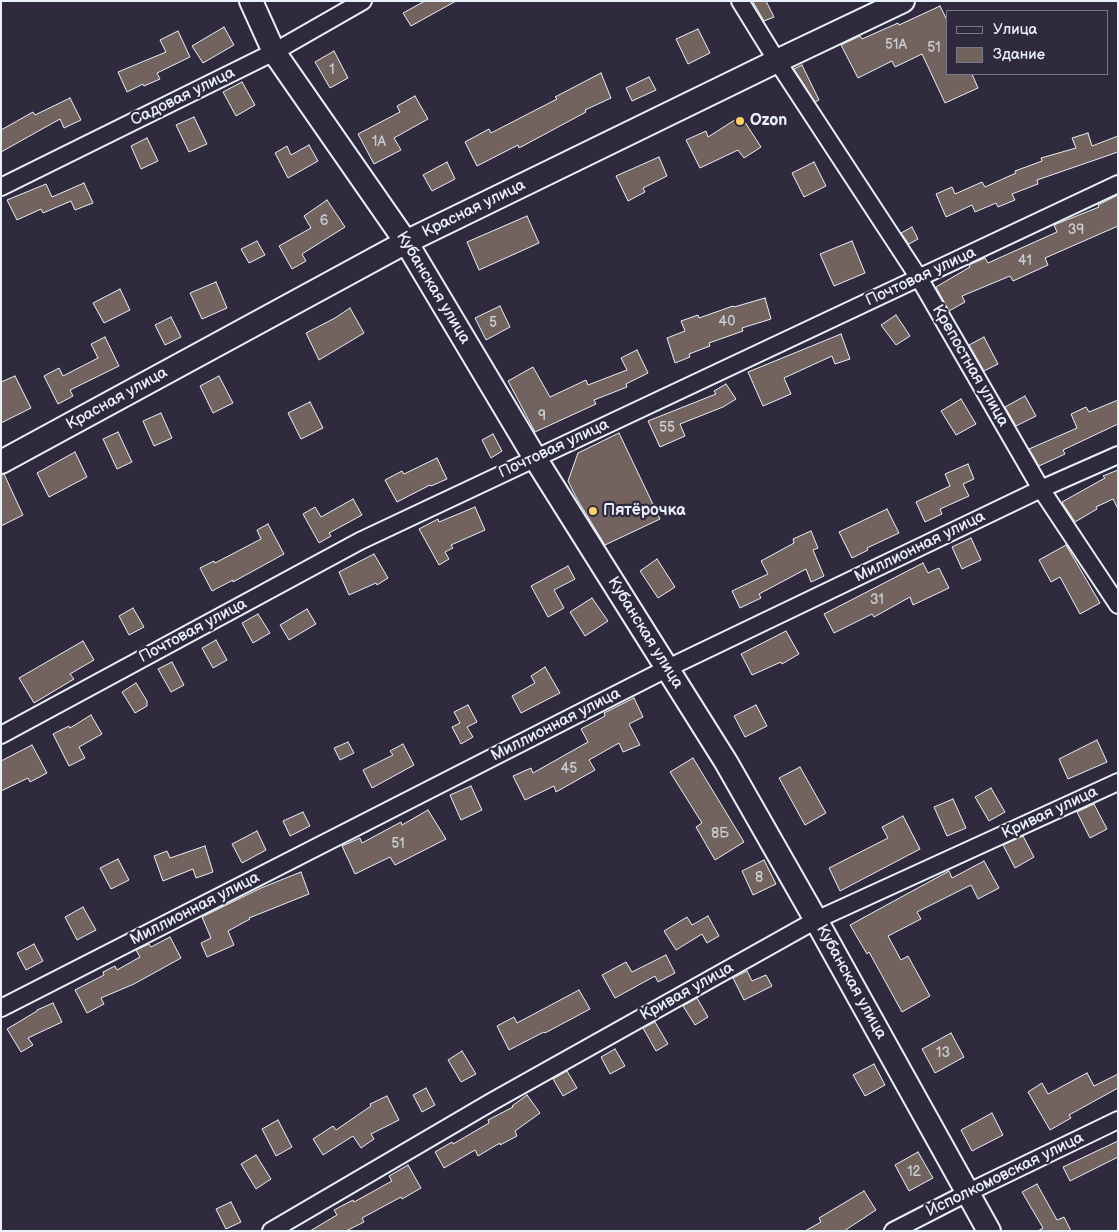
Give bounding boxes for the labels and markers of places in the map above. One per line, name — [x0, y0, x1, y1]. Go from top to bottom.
place label: Ozon — [750, 111, 787, 131]
marker: Ozon — [734, 115, 746, 127]
place label: Пятёрочка — [603, 501, 685, 521]
marker: Пятёрочка — [587, 505, 599, 517]

